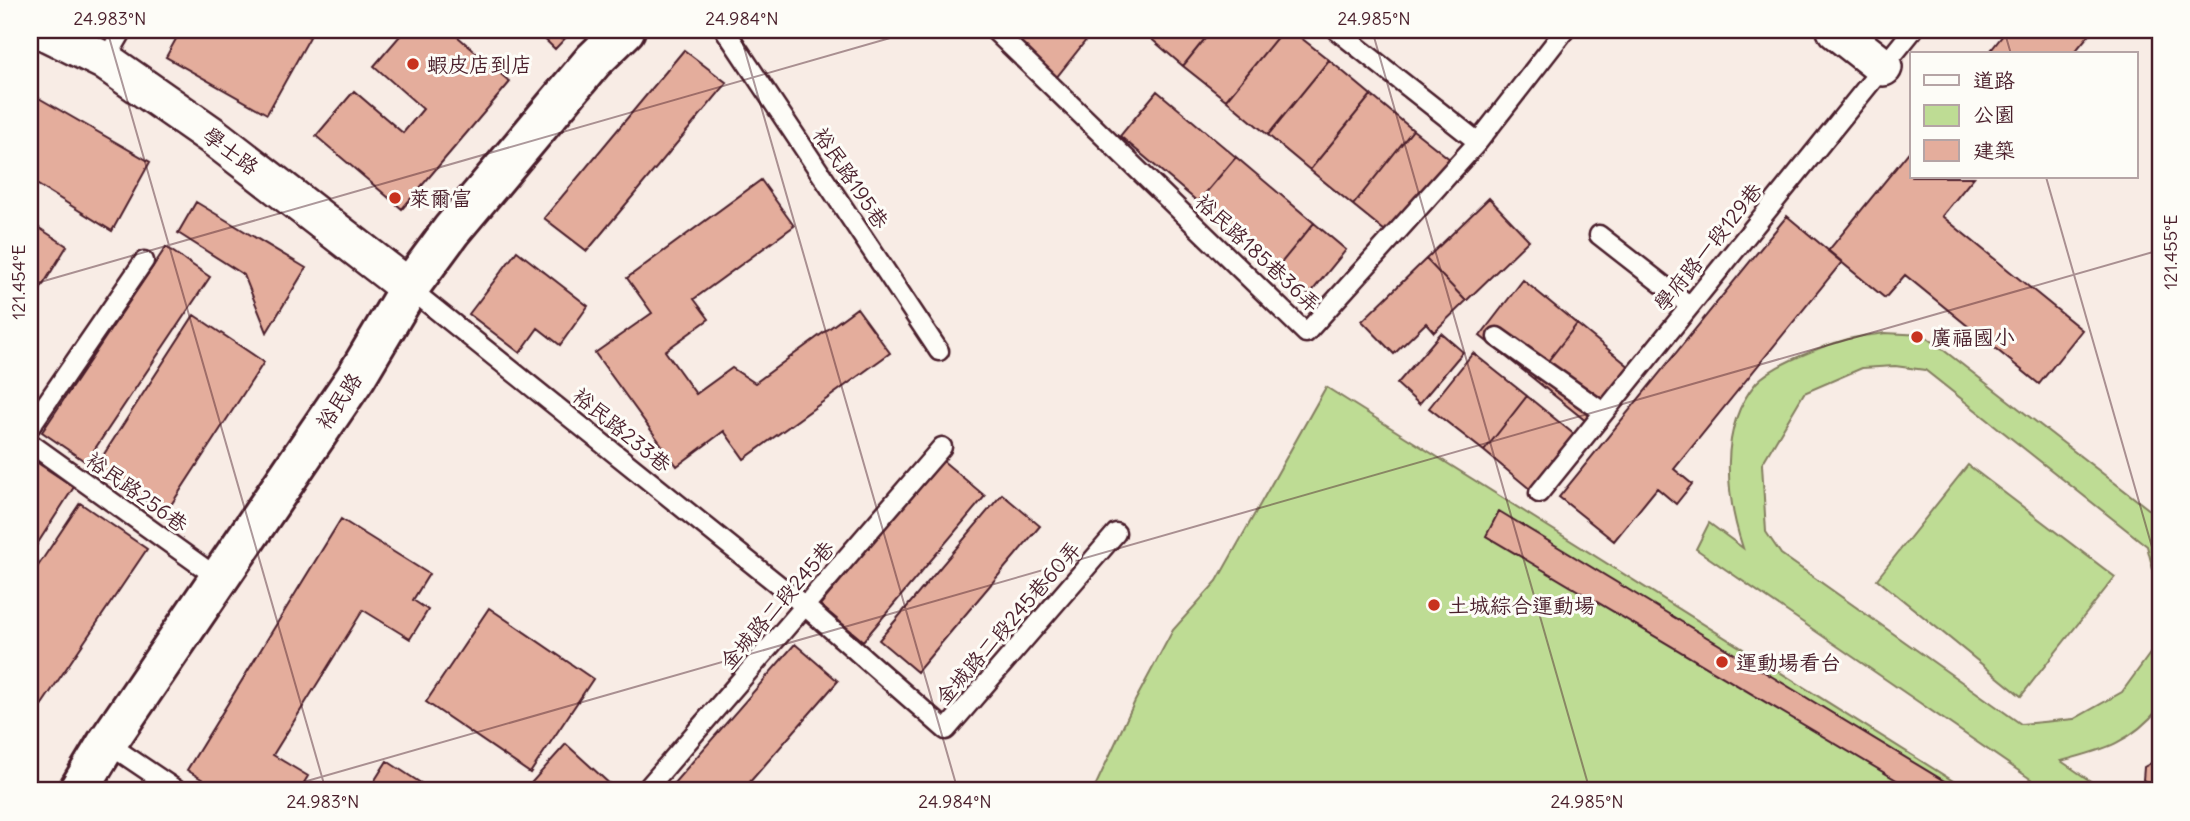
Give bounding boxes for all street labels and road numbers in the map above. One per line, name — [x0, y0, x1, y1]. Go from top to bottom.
street label: 學士路 — [198, 121, 264, 181]
street label: 裕民路195巷 — [807, 122, 895, 234]
street label: 學府路一段129巷 — [1648, 177, 1768, 317]
street label: 裕民路185巷36弄 — [1190, 188, 1326, 318]
street label: 裕民路 — [310, 367, 368, 435]
street label: 裕民路233巷 — [567, 382, 677, 478]
street label: 裕民路256巷 — [81, 446, 193, 538]
street label: 金城路二段245巷 — [714, 535, 840, 675]
street label: 金城路二段245巷60弄 — [929, 536, 1087, 710]

